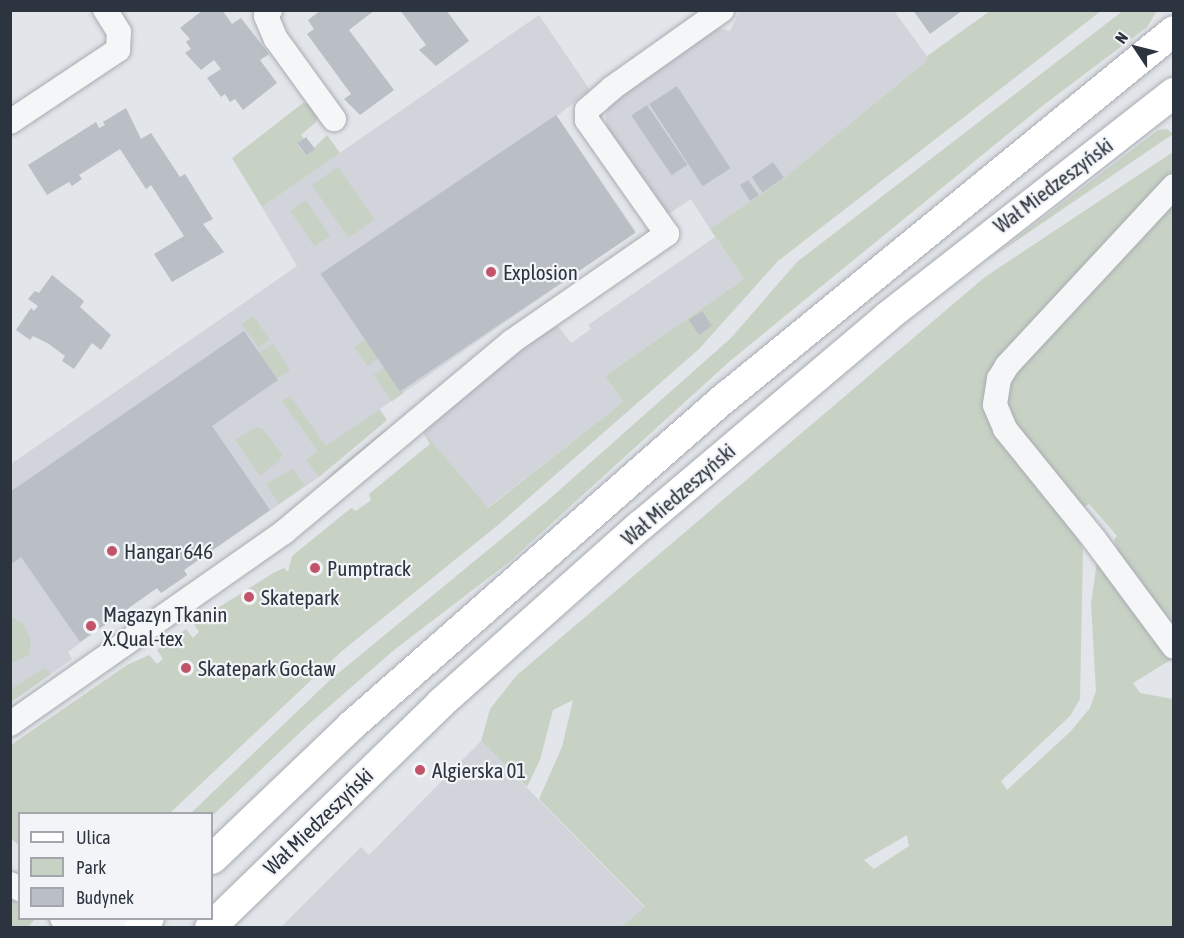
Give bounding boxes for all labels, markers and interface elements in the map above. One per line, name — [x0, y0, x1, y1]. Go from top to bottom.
north arrow — [1106, 18, 1166, 78]
text: N — [1111, 29, 1131, 47]
street label: Wał Miedzeszyński — [988, 132, 1118, 238]
place label: Explosion — [503, 259, 578, 285]
marker: Explosion — [484, 265, 498, 279]
street label: Wał Miedzeszyński — [616, 438, 740, 550]
place label: Hangar 646 — [124, 538, 213, 564]
marker: Hangar 646 — [105, 544, 119, 558]
place label: Pumptrack — [327, 555, 411, 581]
marker: Pumptrack — [308, 561, 322, 575]
place label: Skatepark — [261, 584, 339, 610]
marker: Skatepark — [242, 590, 256, 604]
place label: Magazyn Tkanin X.Qual-tex — [103, 601, 227, 651]
marker: Magazyn Tkanin X.Qual-tex — [84, 619, 98, 633]
place label: Skatepark Gocław — [198, 655, 336, 681]
marker: Skatepark Gocław — [179, 661, 193, 675]
place label: Algierska 01 — [432, 757, 526, 783]
street label: Wał Miedzeszyński — [258, 762, 378, 880]
marker: Algierska 01 — [413, 763, 427, 777]
legend — [18, 812, 213, 920]
text: Ulica — [76, 827, 111, 848]
text: Park — [76, 857, 106, 878]
text: Budynek — [76, 887, 134, 908]

